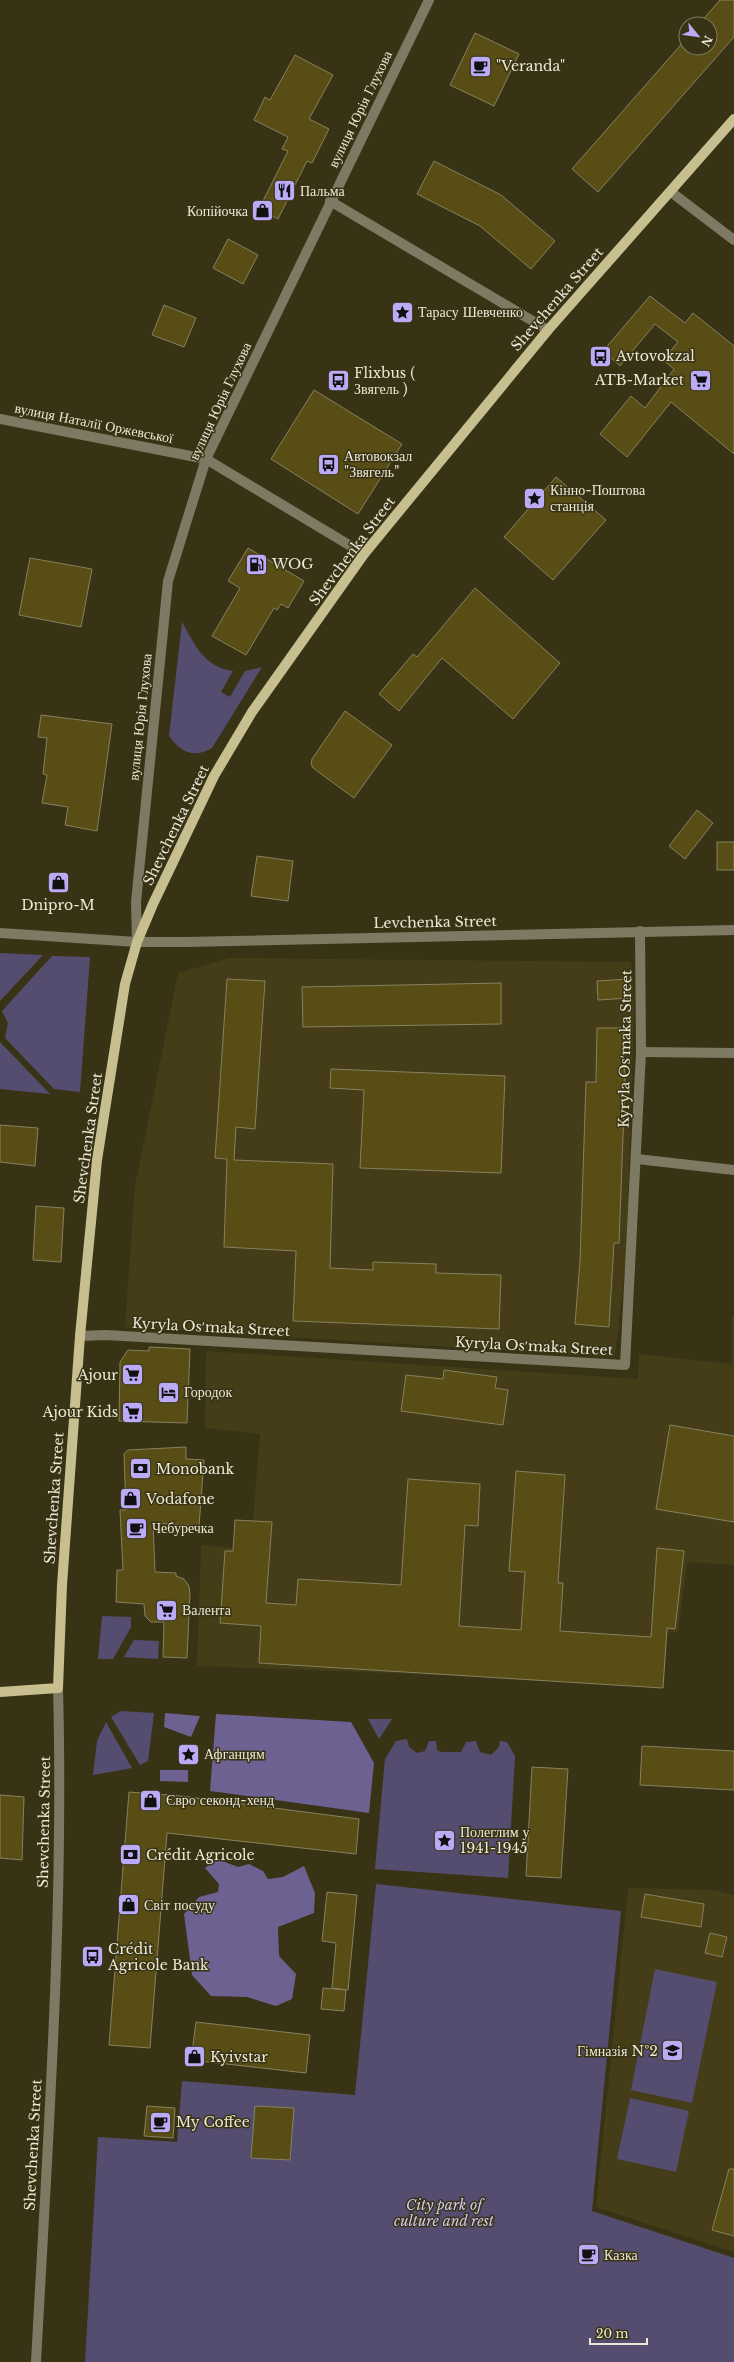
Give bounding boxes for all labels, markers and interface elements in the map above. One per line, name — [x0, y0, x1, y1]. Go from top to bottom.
north arrow — [678, 16, 718, 56]
text: N — [698, 33, 715, 49]
street label: вулиця Юрія Глухова — [324, 47, 396, 170]
cafe icon: "Veranda" — [468, 53, 494, 79]
place label: "Veranda" — [496, 57, 565, 75]
restaurant icon: Пальма — [271, 178, 297, 204]
place label: Пальма — [300, 182, 346, 200]
shop icon: Копійочка — [250, 198, 276, 224]
place label: Копійочка — [187, 202, 249, 220]
street label: Shevchenka Street — [507, 243, 608, 355]
place icon: Тарасу Шевченко — [390, 299, 416, 325]
place label: Тарасу Шевченко — [418, 303, 523, 321]
street label: вулиця Юрія Глухова — [185, 339, 255, 463]
bus stop icon: Avtovokzal — [588, 343, 614, 369]
place label: Avtovokzal — [615, 347, 695, 365]
place label: Flixbus ( Звягель ) — [354, 364, 415, 398]
supermarket icon: ATB-Market — [687, 367, 713, 393]
bus stop icon: Flixbus ( Звягель ) — [325, 368, 351, 394]
place label: ATB-Market — [594, 371, 685, 389]
street label: вулиця Наталії Оржевської — [13, 399, 175, 447]
place label: Автовокзал "Звягель" — [344, 447, 412, 481]
bus stop icon: Автовокзал "Звягель" — [316, 451, 342, 477]
place label: Кінно-Поштова станція — [550, 481, 646, 515]
place icon: Кінно-Поштова станція — [521, 485, 547, 511]
street label: Shevchenka Street — [305, 492, 399, 609]
fuel station icon: WOG — [244, 551, 270, 577]
place label: WOG — [271, 555, 313, 573]
street label: вулиця Юрія Глухова — [124, 652, 156, 782]
street label: Shevchenka Street — [139, 761, 213, 888]
shop icon: Dnipro-M — [45, 870, 71, 896]
place label: Dnipro-M — [21, 896, 95, 914]
street label: Levchenka Street — [373, 912, 498, 932]
street label: Kyryla Osʹmaka Street — [615, 969, 635, 1128]
street label: Shevchenka Street — [70, 1071, 106, 1205]
street label: Kyryla Osʹmaka Street — [132, 1314, 291, 1340]
street label: Kyryla Osʹmaka Street — [455, 1333, 614, 1359]
supermarket icon: Ajour — [120, 1362, 146, 1388]
place label: Ajour — [77, 1366, 118, 1384]
hotel icon: Городок — [155, 1379, 181, 1405]
place label: Городок — [184, 1383, 233, 1401]
supermarket icon: Ajour Kids — [120, 1399, 146, 1425]
place label: Ajour Kids — [42, 1403, 118, 1421]
street label: Shevchenka Street — [40, 1431, 68, 1564]
bank icon: Monobank — [128, 1456, 154, 1482]
place label: Monobank — [156, 1460, 234, 1478]
shop icon: Vodafone — [117, 1486, 143, 1512]
place label: Vodafone — [145, 1490, 215, 1508]
cafe icon: Чебуречка — [124, 1515, 150, 1541]
place label: Чебуречка — [152, 1519, 214, 1537]
supermarket icon: Валента — [154, 1597, 180, 1623]
place label: Валента — [182, 1601, 232, 1619]
place icon: Афганцям — [175, 1741, 201, 1767]
place label: Афганцям — [204, 1745, 265, 1763]
street label: Shevchenka Street — [34, 1755, 54, 1888]
shop icon: Євро секонд-хенд — [138, 1787, 164, 1813]
place label: Євро секонд-хенд — [166, 1791, 274, 1809]
place label: Полеглим у 1941-1945 — [460, 1823, 530, 1857]
place icon: Полеглим у 1941-1945 — [431, 1827, 457, 1853]
bank icon: Crédit Agricole — [118, 1842, 144, 1868]
place label: Crédit Agricole — [146, 1846, 255, 1864]
shop icon: Світ посуду — [116, 1892, 142, 1918]
place label: Світ посуду — [144, 1896, 215, 1914]
place label: Crédit Agricole Bank — [107, 1940, 209, 1974]
bus stop icon: Crédit Agricole Bank — [79, 1944, 105, 1970]
school or university icon: Гімназія №2 — [660, 2038, 686, 2064]
place label: Гімназія №2 — [577, 2042, 658, 2060]
shop icon: Kyivstar — [182, 2044, 208, 2070]
place label: Kyivstar — [210, 2048, 268, 2066]
street label: Shevchenka Street — [21, 2078, 45, 2211]
cafe icon: My Coffee — [147, 2109, 173, 2135]
place label: My Coffee — [176, 2113, 250, 2131]
park label: City park of culture and rest — [394, 2196, 495, 2230]
cafe icon: Казка — [576, 2242, 602, 2268]
place label: Казка — [604, 2246, 638, 2264]
scale bar — [590, 2320, 647, 2346]
text: 20 m — [596, 2326, 628, 2341]

